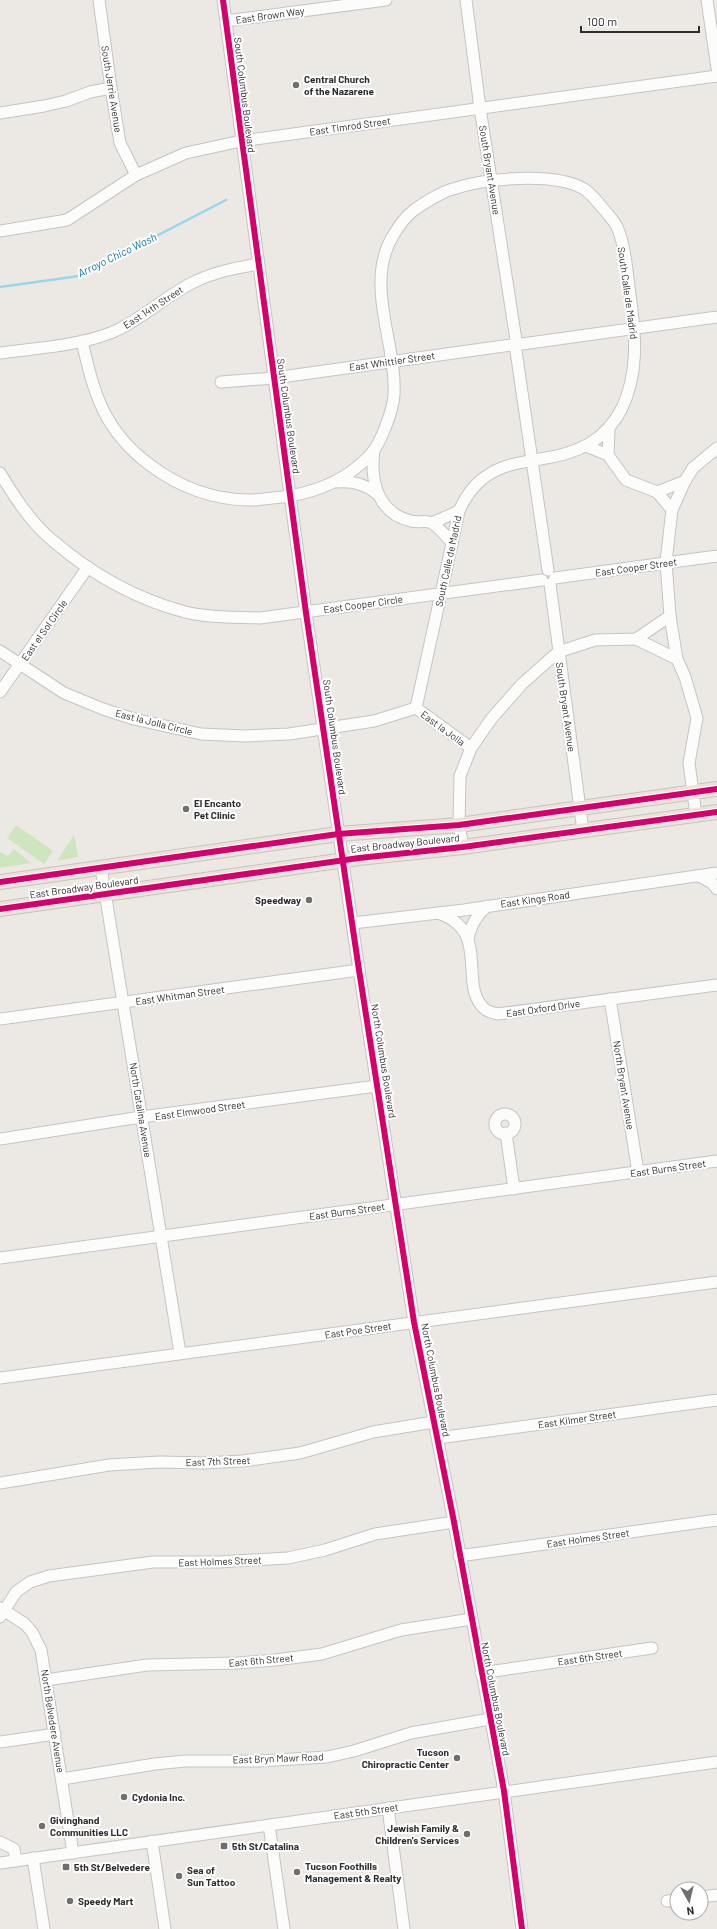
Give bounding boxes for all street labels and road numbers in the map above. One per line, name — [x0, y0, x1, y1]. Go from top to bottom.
street label: East Brown Way — [235, 4, 306, 26]
street label: South Columbus Boulevard — [232, 37, 258, 153]
street label: South Jerrie Avenue — [99, 45, 125, 133]
street label: East Timrod Street — [309, 114, 392, 138]
street label: South Bryant Avenue — [477, 124, 503, 216]
street label: South Calle de Madrid — [616, 246, 640, 340]
street label: East 14th Street — [121, 283, 185, 331]
street label: East Whittier Street — [348, 349, 436, 373]
street label: South Columbus Boulevard — [275, 358, 303, 474]
street label: South Calle de Madrid — [432, 514, 464, 608]
street label: East Cooper Street — [594, 555, 678, 579]
street label: East Cooper Circle — [323, 592, 403, 616]
street label: East el Sol Circle — [18, 597, 70, 663]
street label: South Bryant Avenue — [554, 661, 578, 753]
street label: South Columbus Boulevard — [321, 679, 349, 795]
street label: East la Jolla Circle — [114, 707, 194, 737]
street label: East la Jolla — [418, 708, 468, 748]
street label: East Broadway Boulevard — [350, 831, 460, 855]
street label: East Broadway Boulevard — [29, 873, 139, 901]
street label: East Kings Road — [500, 888, 570, 910]
street label: East Whitman Street — [135, 983, 226, 1007]
street label: East Oxford Drive — [505, 997, 581, 1019]
street label: North Columbus Boulevard — [369, 1003, 399, 1119]
street label: North Bryant Avenue — [611, 1040, 637, 1130]
street label: North Catalina Avenue — [128, 1062, 154, 1158]
street label: East Elmwood Street — [154, 1098, 246, 1122]
street label: East Burns Street — [629, 1157, 707, 1179]
street label: East Burns Street — [308, 1200, 386, 1222]
street label: East Poe Street — [324, 1319, 393, 1341]
street label: North Columbus Boulevard — [419, 1322, 453, 1438]
street label: East Kilmer Street — [537, 1408, 617, 1430]
street label: East 7th Street — [185, 1454, 251, 1468]
street label: East Holmes Street — [546, 1526, 630, 1550]
street label: East Holmes Street — [178, 1554, 262, 1568]
street label: North Columbus Boulevard — [479, 1641, 513, 1757]
street label: East 6th Street — [557, 1646, 623, 1667]
street label: East 6th Street — [228, 1651, 294, 1669]
street label: North Belvedere Avenue — [39, 1669, 67, 1773]
street label: East Bryn Mawr Road — [232, 1750, 324, 1766]
street label: East 5th Street — [333, 1800, 399, 1821]

